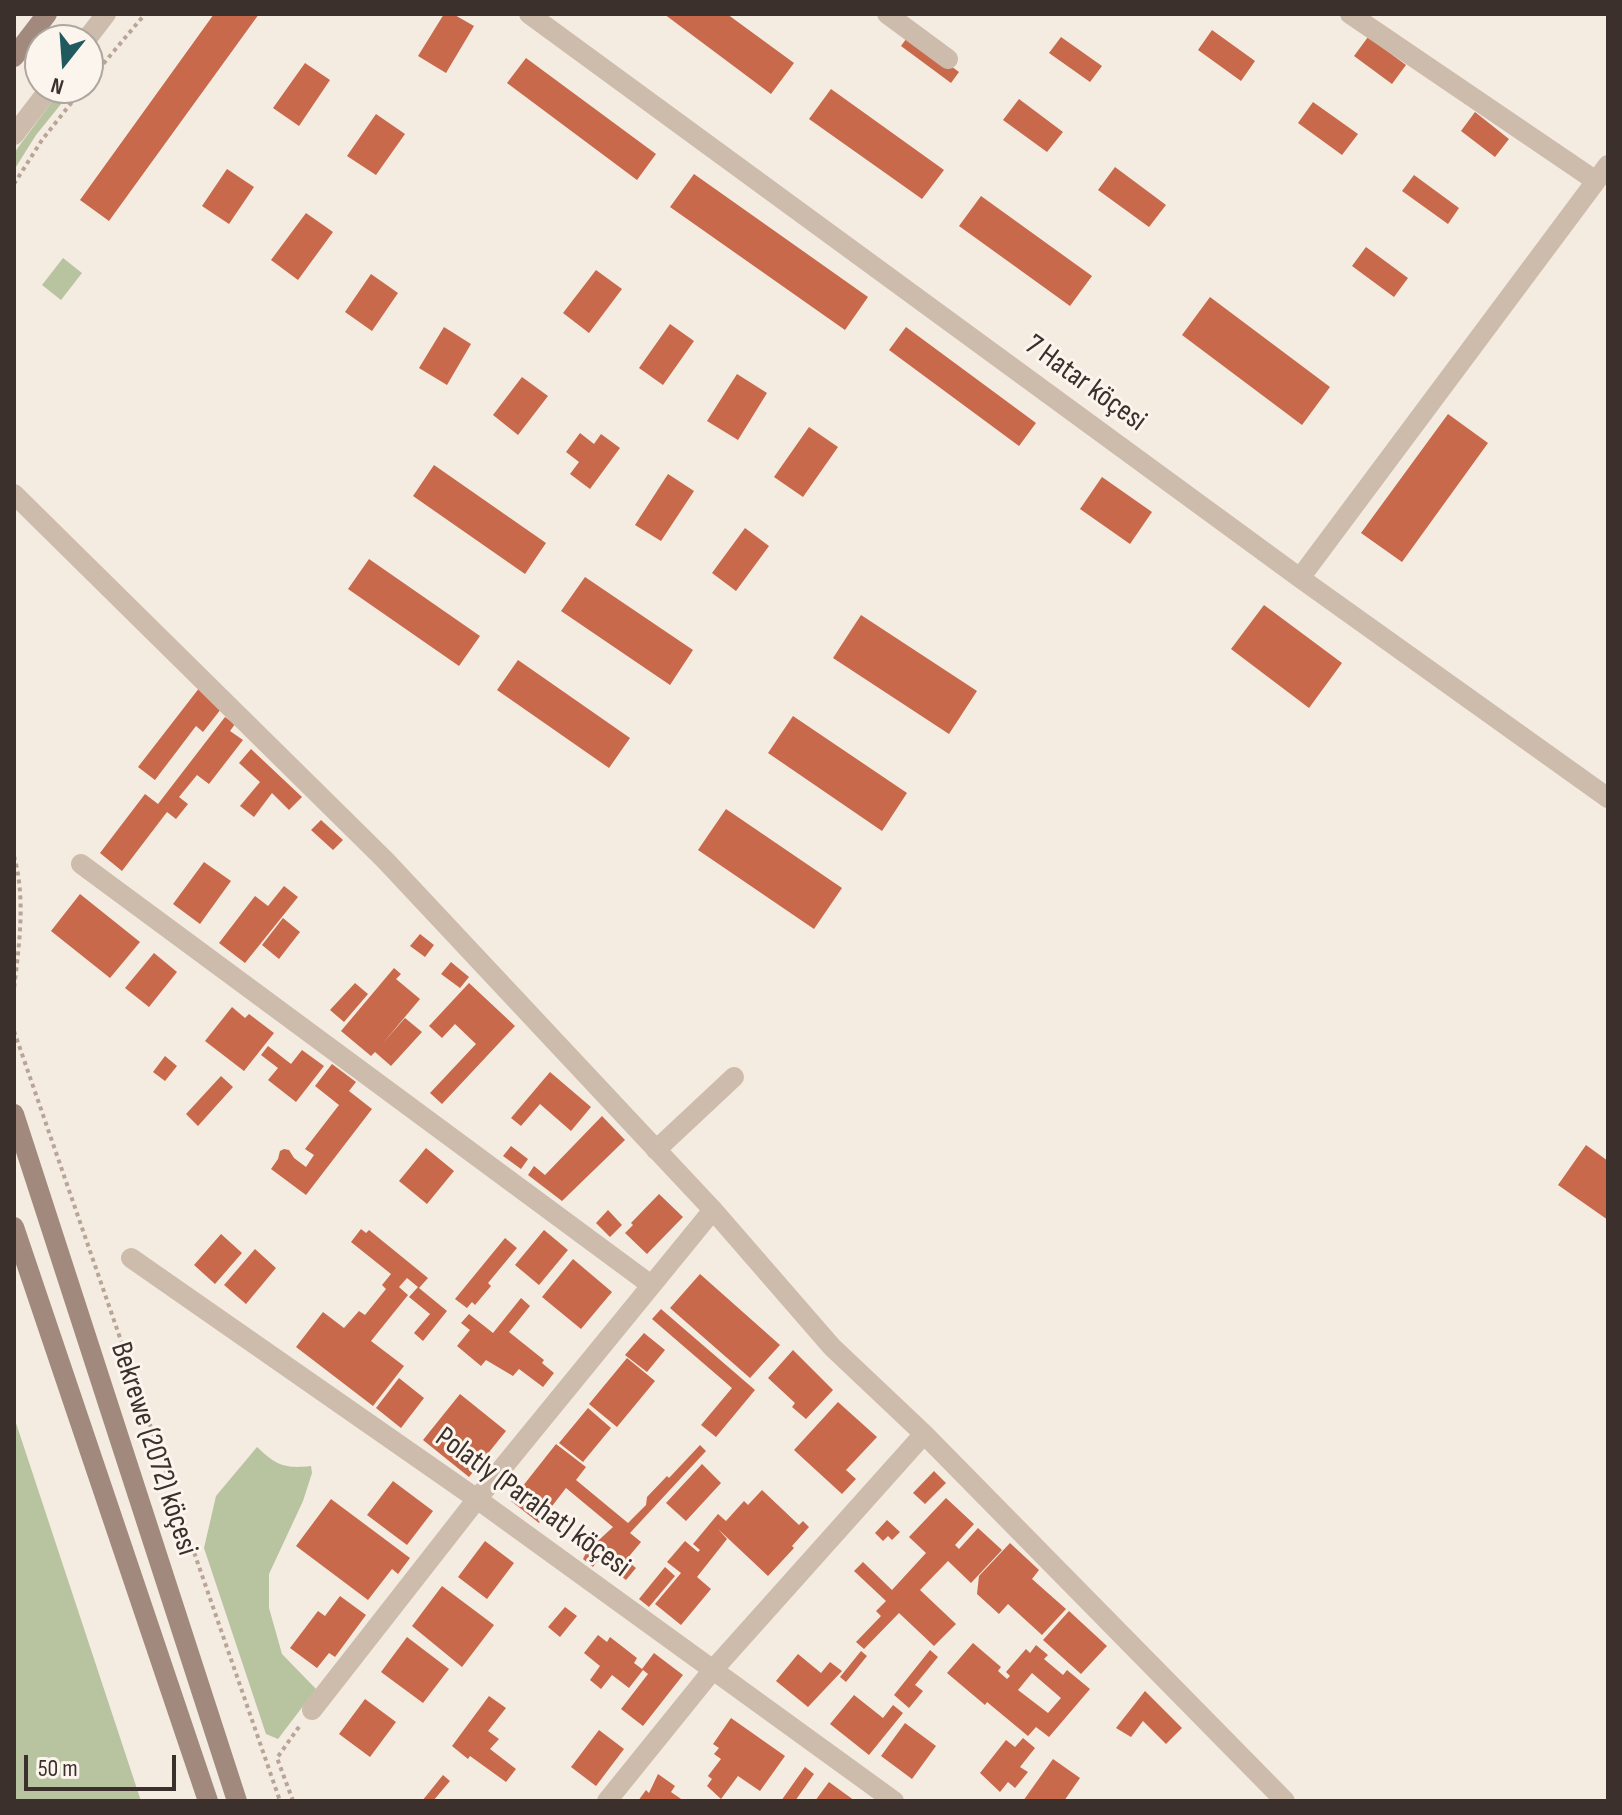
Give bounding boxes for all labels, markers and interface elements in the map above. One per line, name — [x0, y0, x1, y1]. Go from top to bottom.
north arrow — [24, 24, 104, 104]
text: N — [48, 71, 67, 100]
street label: 7 Hatar köçesi — [1017, 328, 1153, 440]
street label: Bekrewe (2072) köçesi — [102, 1338, 204, 1560]
street label: Polatly (Parahat) köçesi — [428, 1420, 636, 1586]
scale bar — [28, 1739, 180, 1789]
text: 50 m — [38, 1754, 78, 1783]

